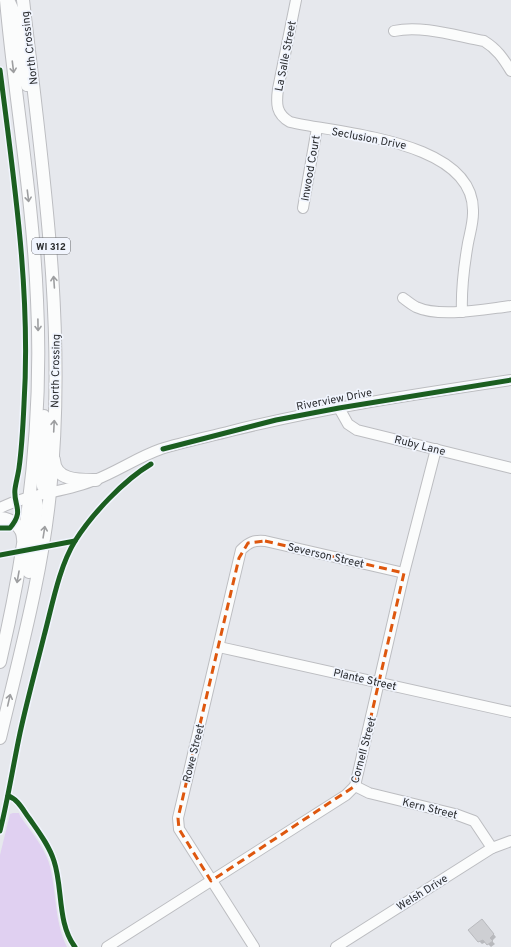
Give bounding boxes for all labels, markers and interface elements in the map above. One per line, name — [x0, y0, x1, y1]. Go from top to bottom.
street label: North Crossing — [19, 10, 41, 85]
street label: La Salle Street — [272, 20, 300, 93]
one-way arrow — [9, 60, 16, 73]
street label: Seclusion Drive — [330, 125, 407, 153]
street label: Inwood Court — [298, 134, 324, 202]
one-way arrow — [24, 189, 32, 202]
road number: WI 312 — [32, 238, 70, 254]
one-way arrow — [50, 276, 57, 289]
one-way arrow — [34, 318, 42, 331]
street label: North Crossing — [48, 334, 64, 408]
street label: Riverview Drive — [295, 386, 373, 414]
one-way arrow — [50, 420, 57, 433]
street label: Ruby Lane — [393, 433, 447, 459]
one-way arrow — [40, 526, 48, 539]
street label: Severson Street — [286, 540, 365, 572]
one-way arrow — [14, 570, 22, 583]
street label: Plante Street — [332, 666, 398, 694]
one-way arrow — [6, 694, 13, 707]
street label: Cornell Street — [348, 715, 380, 785]
street label: Rowe Street — [180, 723, 208, 784]
street label: Kern Street — [401, 795, 459, 823]
street label: Welsh Drive — [394, 872, 451, 914]

